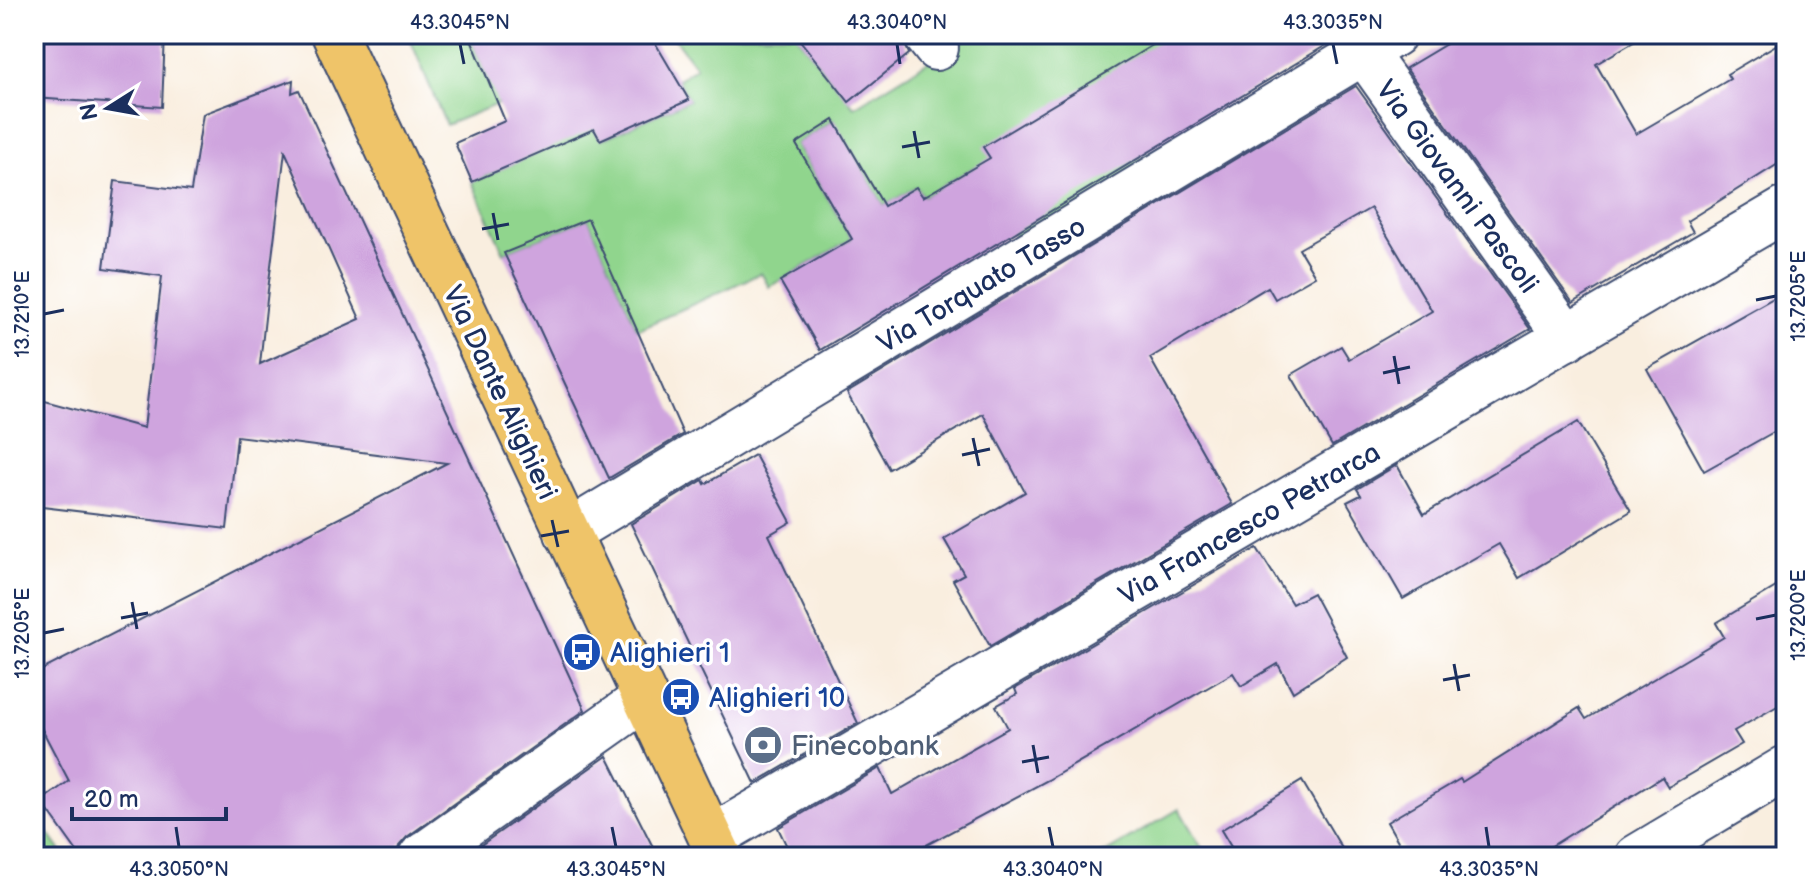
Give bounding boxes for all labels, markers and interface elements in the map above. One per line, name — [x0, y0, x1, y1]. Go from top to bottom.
text: 43.3045°N — [410, 11, 510, 35]
text: 43.3040°N — [847, 11, 947, 35]
text: 43.3035°N — [1283, 11, 1383, 35]
north arrow — [68, 68, 148, 148]
street label: Via Giovanni Pascoli — [1368, 74, 1545, 300]
text: N — [75, 101, 105, 122]
street label: Via Torquato Tasso — [872, 210, 1092, 361]
text: 13.7205°E — [1787, 251, 1811, 341]
text: 13.7210°E — [11, 270, 35, 358]
street label: Via Dante Alighieri — [436, 280, 564, 505]
street label: Via Francesco Petrarca — [1113, 436, 1386, 613]
text: 13.7200°E — [1787, 569, 1811, 661]
text: 13.7205°E — [11, 588, 35, 678]
bus stop icon: Alighieri 1 — [561, 631, 603, 673]
place label: Alighieri 1 — [610, 637, 730, 670]
bus stop icon: Alighieri 10 — [660, 676, 702, 718]
place label: Alighieri 10 — [709, 682, 845, 715]
bank icon: Finecobank — [742, 724, 784, 766]
place label: Finecobank — [791, 730, 939, 763]
scale bar — [72, 771, 226, 821]
text: 20 m — [84, 785, 139, 814]
text: 43.3050°N — [129, 858, 229, 882]
text: 43.3045°N — [566, 858, 666, 882]
text: 43.3040°N — [1003, 858, 1103, 882]
text: 43.3035°N — [1439, 858, 1539, 882]

